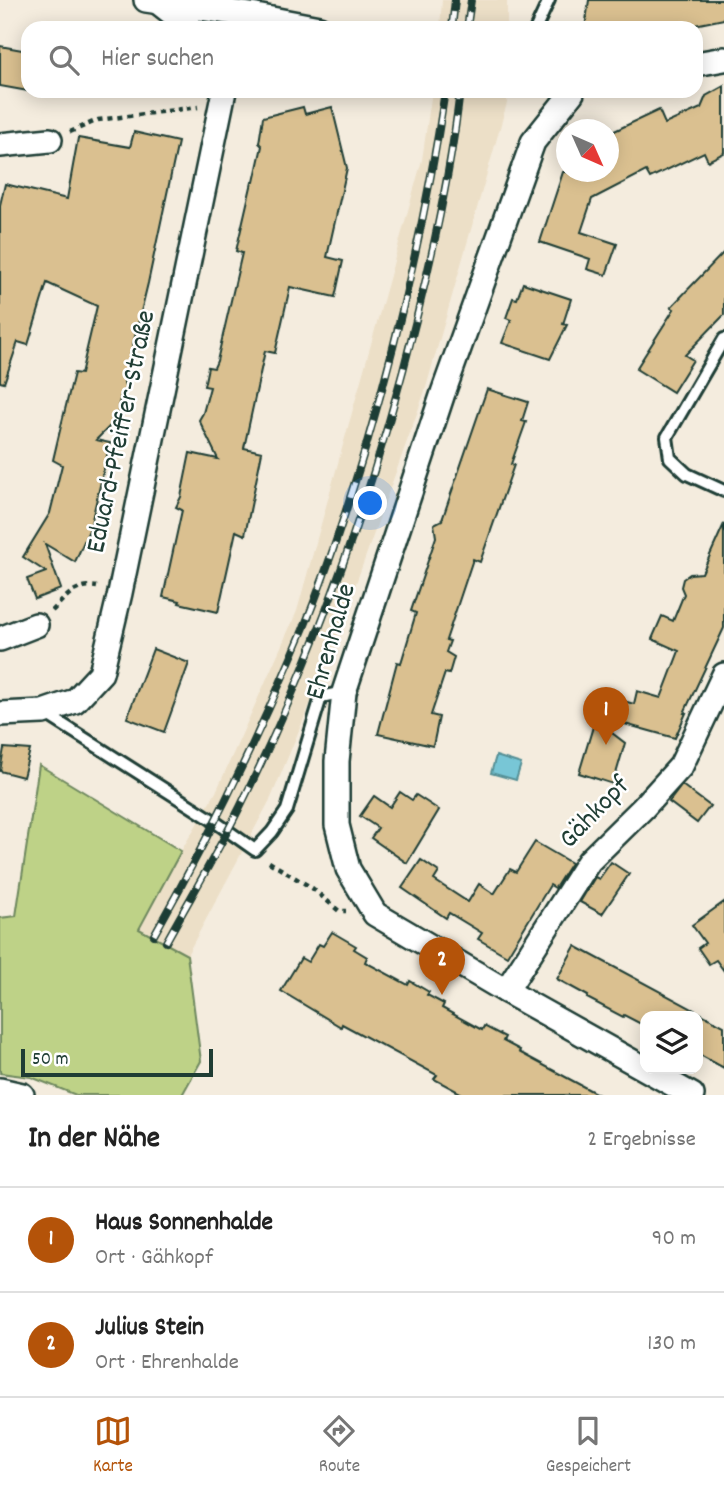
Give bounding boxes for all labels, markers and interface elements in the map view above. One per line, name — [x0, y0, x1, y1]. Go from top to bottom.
search box — [21, 21, 703, 98]
icon: search — [45, 41, 83, 79]
text: Hier suchen — [101, 41, 214, 78]
north arrow — [556, 119, 619, 182]
street label: Eduard-Pfeiffer-Straße — [78, 307, 168, 557]
your location — [353, 486, 387, 520]
street label: Ehrenhalde — [297, 579, 369, 705]
pin: 1 — [583, 687, 629, 745]
street label: Gähkopf — [551, 768, 642, 859]
pin: 2 — [419, 937, 465, 995]
map controls — [640, 1011, 703, 1074]
button: layers — [640, 1011, 703, 1074]
scale bar — [21, 1046, 214, 1078]
text: 50 m — [32, 1047, 69, 1074]
text: In der Nähe — [28, 1119, 160, 1162]
text: 2 Ergebnisse — [587, 1124, 696, 1157]
text: Haus Sonnenhalde — [95, 1205, 273, 1242]
text: 1 — [48, 1223, 54, 1256]
text: 90 m — [652, 1223, 696, 1256]
text: Ort · Gähkopf — [95, 1242, 213, 1275]
text: Julius Stein — [95, 1310, 204, 1347]
text: 2 — [46, 1328, 56, 1361]
text: 130 m — [647, 1328, 696, 1361]
text: Ort · Ehrenhalde — [95, 1347, 239, 1380]
tab: Karte — [93, 1412, 133, 1481]
tab: Route — [319, 1412, 360, 1481]
tab: Gespeichert — [546, 1412, 631, 1481]

